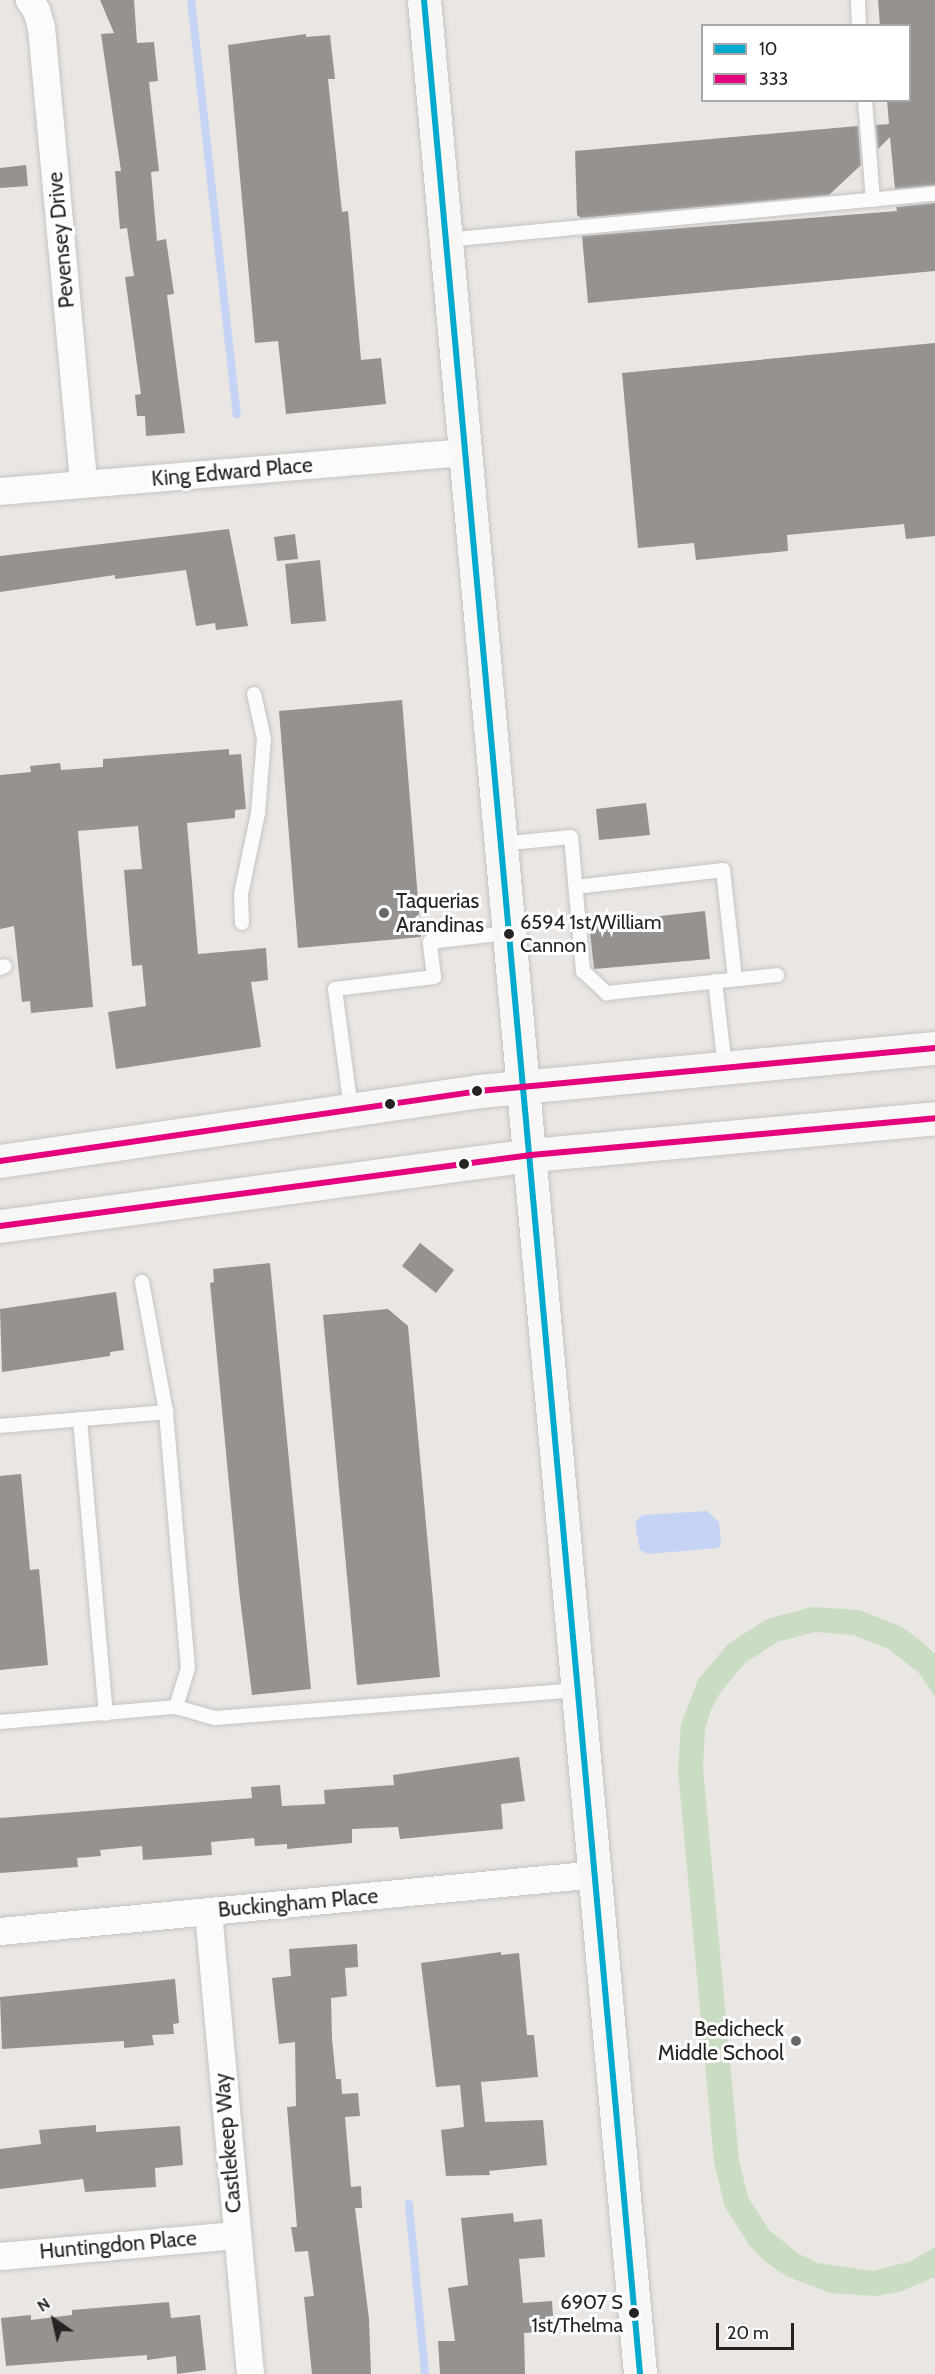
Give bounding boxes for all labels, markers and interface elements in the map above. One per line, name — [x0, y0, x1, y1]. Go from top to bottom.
legend — [701, 24, 911, 102]
text: 10 — [759, 38, 777, 60]
text: 333 — [759, 68, 788, 90]
street label: Pevensey Drive — [42, 171, 80, 309]
street label: King Edward Place — [150, 452, 314, 492]
place label: Taquerias Arandinas — [396, 888, 484, 938]
marker: Taquerias Arandinas — [377, 906, 391, 920]
place label: 6594 1st/William Cannon — [520, 910, 661, 957]
marker: 6594 1st/William Cannon — [503, 928, 515, 940]
unlabelled marker — [471, 1085, 483, 1097]
unlabelled marker — [384, 1098, 396, 1110]
unlabelled marker — [458, 1158, 470, 1170]
street label: Buckingham Place — [217, 1883, 379, 1923]
place label: Bedicheck Middle School — [658, 2016, 784, 2066]
marker: Bedicheck Middle School — [789, 2034, 803, 2048]
street label: Castlekeep Way — [209, 2072, 247, 2214]
street label: Huntingdon Place — [38, 2226, 198, 2264]
north arrow — [24, 2290, 84, 2350]
place label: 6907 S 1st/Thelma — [532, 2290, 623, 2337]
text: N — [34, 2294, 54, 2316]
marker: 6907 S 1st/Thelma — [628, 2307, 640, 2319]
scale bar — [719, 2311, 797, 2349]
text: 20 m — [727, 2322, 769, 2344]

